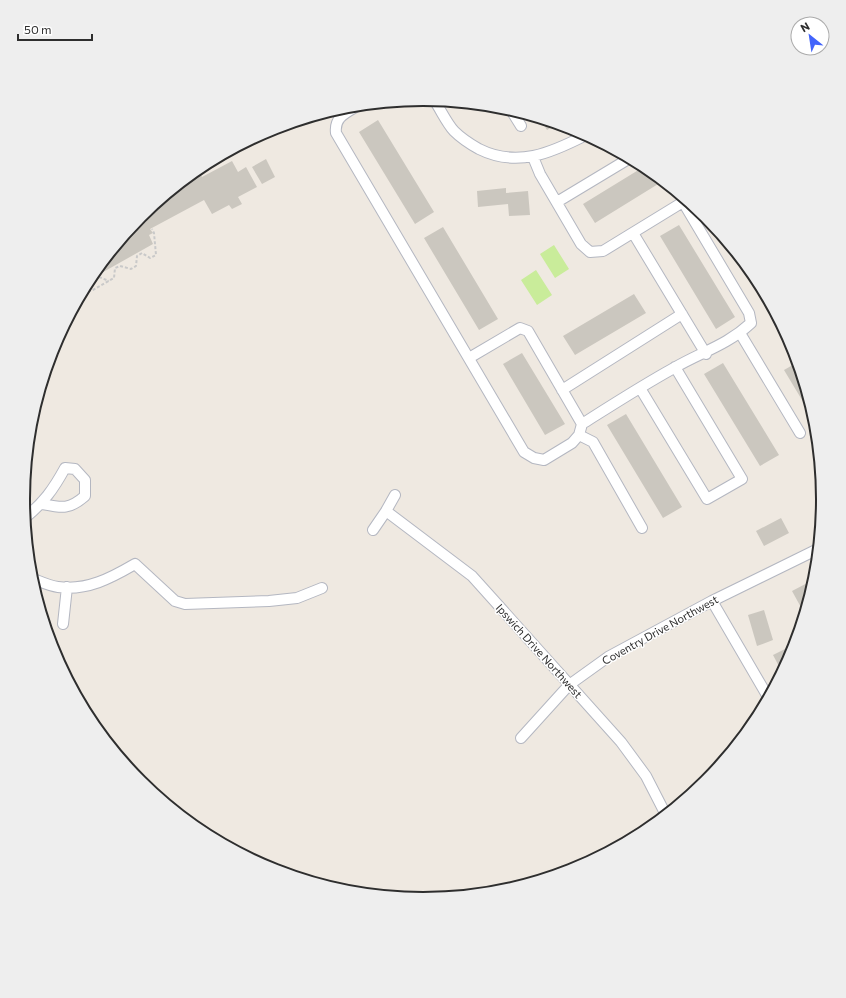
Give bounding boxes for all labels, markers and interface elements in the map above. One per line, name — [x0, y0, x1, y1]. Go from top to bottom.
scale bar — [18, 16, 92, 42]
north arrow — [790, 16, 830, 56]
text: N — [798, 19, 812, 35]
text: 50 m — [24, 22, 52, 36]
street label: Coventry Drive Northwest — [599, 592, 720, 667]
street label: Ipswich Drive Northwest — [494, 601, 585, 701]

